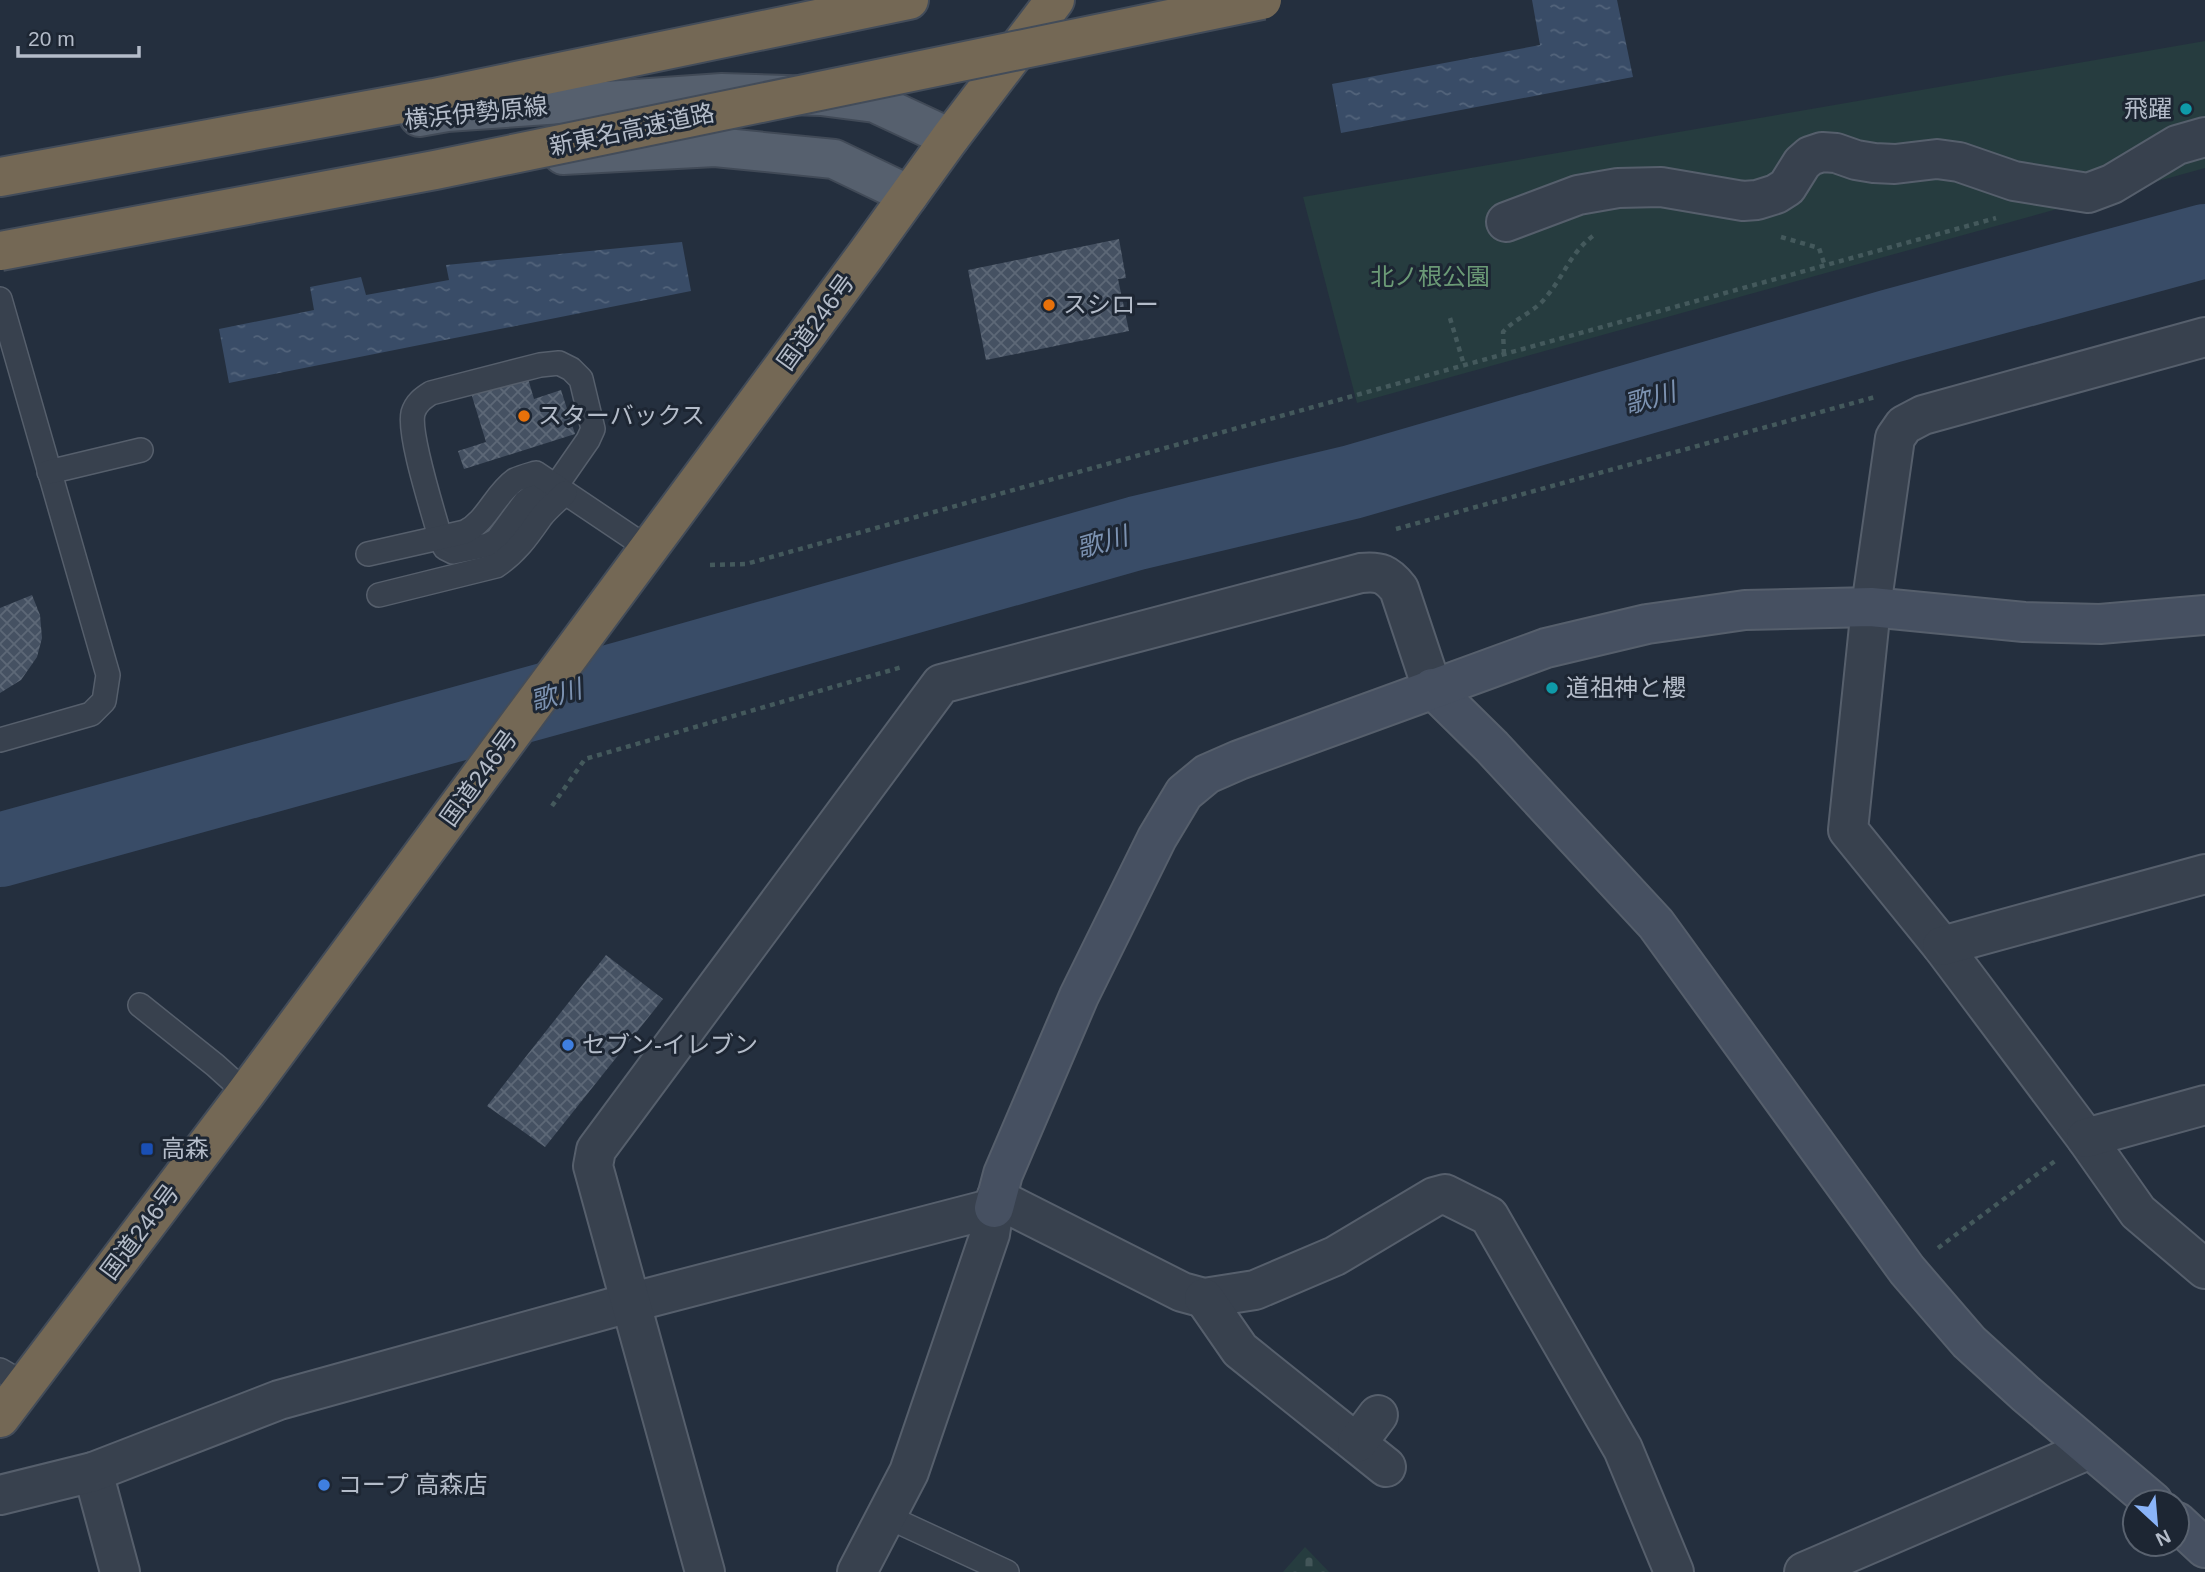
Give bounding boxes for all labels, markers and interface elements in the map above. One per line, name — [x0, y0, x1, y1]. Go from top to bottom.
scale bar — [18, 14, 138, 58]
text: 20 m — [28, 27, 75, 50]
street label: 横浜伊勢原線 — [403, 92, 549, 133]
place label: 飛躍 — [2124, 95, 2172, 122]
street label: 新東名高速道路 — [547, 99, 717, 160]
marker: 飛躍 — [2178, 101, 2194, 117]
park label: 北ノ根公園 — [1370, 263, 1490, 290]
street label: 国道246号 — [772, 268, 859, 375]
place label: スシロー — [1063, 291, 1159, 318]
marker: スシロー — [1041, 297, 1057, 313]
water label: 歌川 — [1621, 376, 1682, 420]
place label: スターバックス — [538, 402, 705, 429]
marker: スターバックス — [516, 408, 532, 424]
water label: 歌川 — [1073, 520, 1134, 564]
water label: 歌川 — [527, 673, 588, 717]
place label: 道祖神と櫻 — [1566, 674, 1686, 701]
marker: 道祖神と櫻 — [1544, 680, 1560, 696]
street label: 国道246号 — [435, 724, 522, 831]
place label: セブン-イレブン — [582, 1031, 758, 1058]
marker: セブン-イレブン — [560, 1037, 576, 1053]
place label: 高森 — [161, 1135, 209, 1162]
marker: 高森 — [139, 1141, 155, 1157]
street label: 国道246号 — [95, 1179, 184, 1285]
place label: コープ 高森店 — [338, 1471, 487, 1498]
marker: コープ 高森店 — [316, 1477, 332, 1493]
north arrow — [2121, 1488, 2191, 1558]
text: N — [2152, 1525, 2174, 1550]

